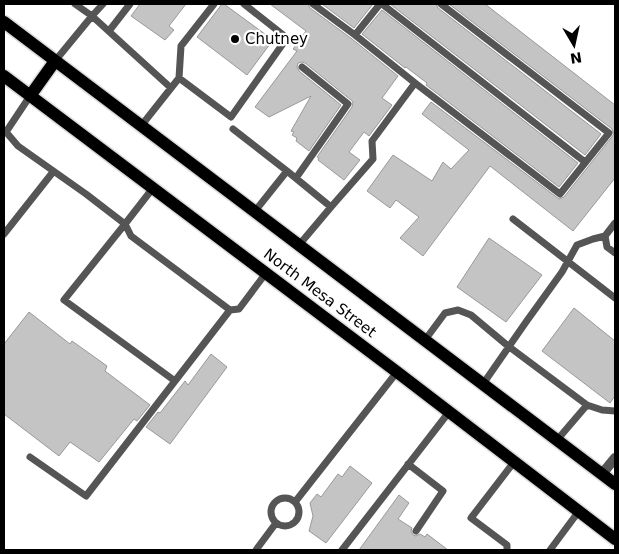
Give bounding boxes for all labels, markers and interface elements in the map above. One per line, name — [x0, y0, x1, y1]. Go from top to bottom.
north arrow — [549, 20, 599, 70]
place label: Chutney — [245, 30, 308, 48]
marker: Chutney — [229, 33, 241, 45]
text: N — [569, 49, 583, 67]
street label: North Mesa Street — [260, 245, 380, 341]

